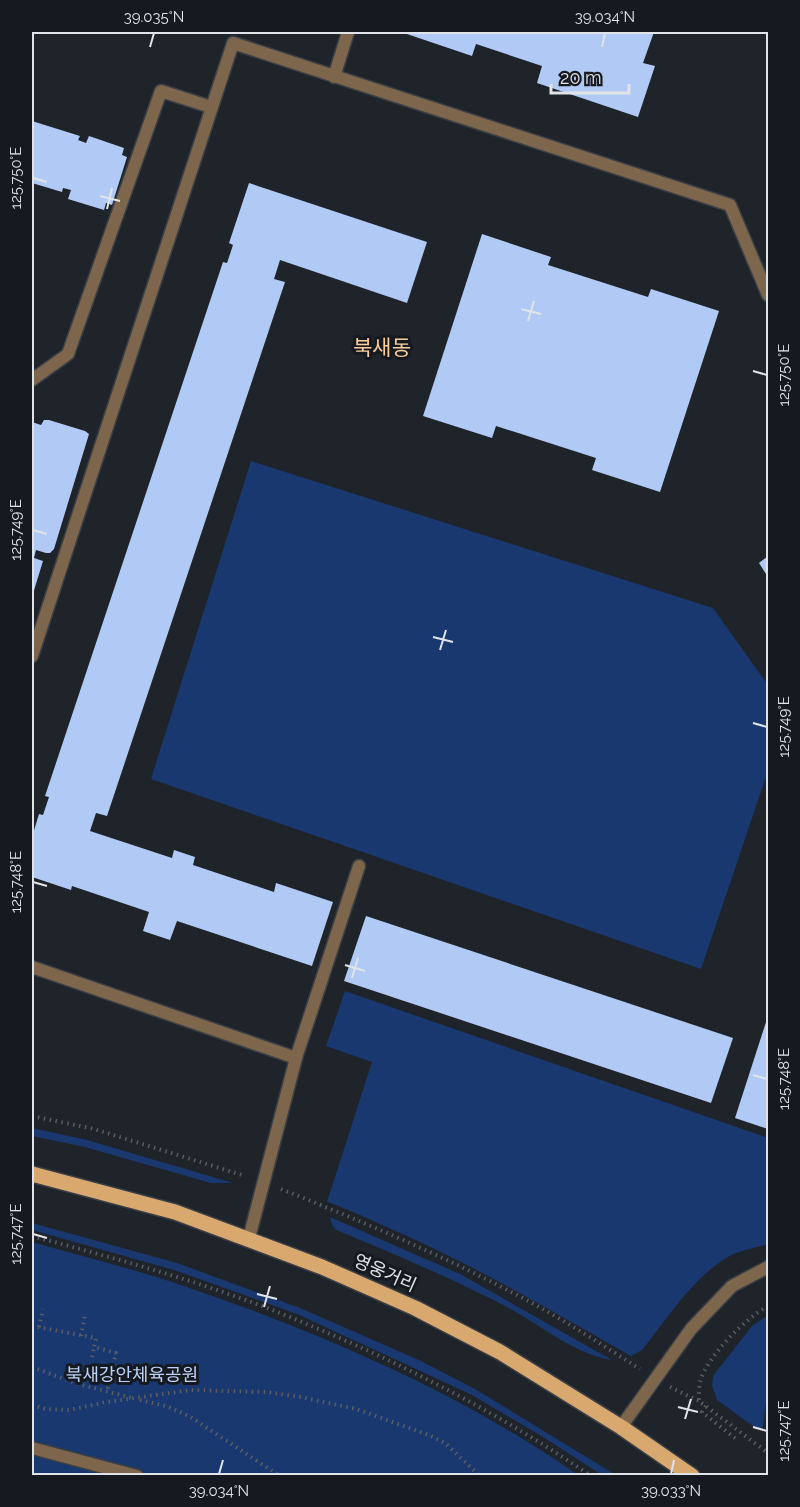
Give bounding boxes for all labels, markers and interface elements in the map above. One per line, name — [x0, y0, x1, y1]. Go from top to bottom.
text: 39.035°N — [124, 8, 184, 26]
text: 39.034°N — [575, 8, 635, 26]
scale bar — [551, 57, 629, 95]
text: 20 m — [560, 67, 602, 88]
text: 125.750°E — [7, 147, 25, 209]
district label: 북새동 — [353, 335, 411, 360]
text: 125.750°E — [775, 344, 793, 406]
text: 125.749°E — [7, 499, 25, 561]
text: 125.749°E — [775, 696, 793, 758]
text: 125.748°E — [7, 851, 25, 913]
text: 125.748°E — [775, 1048, 793, 1110]
text: 125.747°E — [7, 1203, 25, 1265]
street label: 영웅거리 — [351, 1249, 420, 1296]
park label: 북새강안체육공원 — [66, 1364, 198, 1385]
text: 125.747°E — [775, 1400, 793, 1462]
text: 39.034°N — [189, 1482, 249, 1500]
text: 39.033°N — [641, 1482, 701, 1500]

